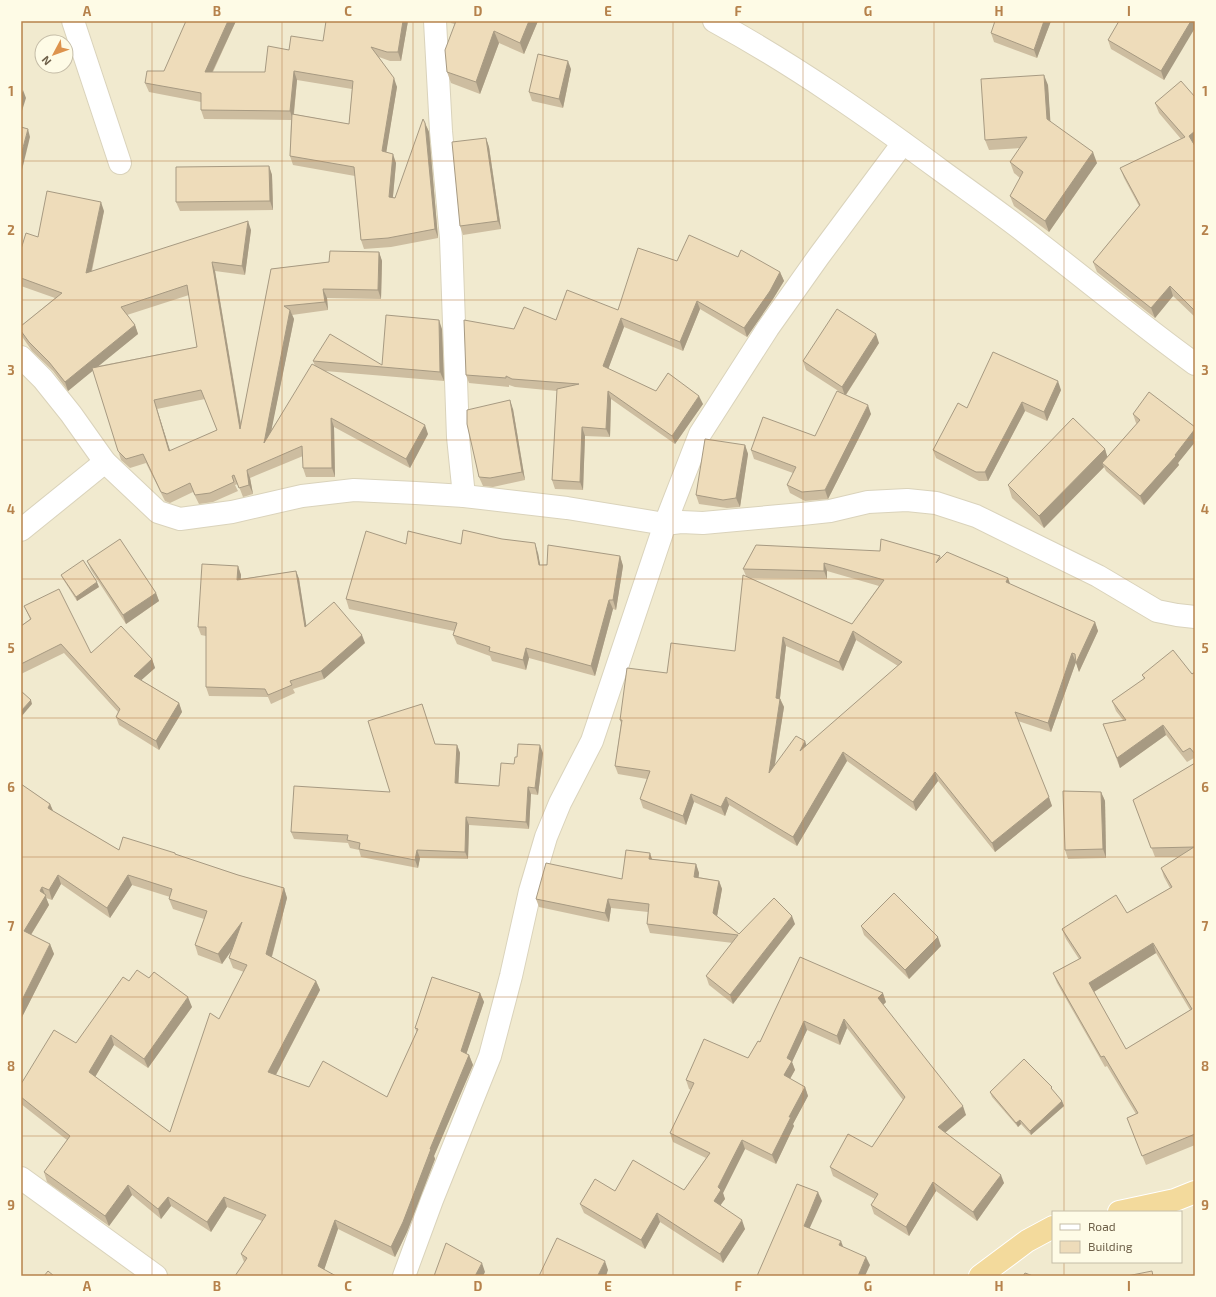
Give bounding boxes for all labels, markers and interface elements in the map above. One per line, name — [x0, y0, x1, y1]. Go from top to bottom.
text: A — [83, 3, 92, 19]
text: B — [213, 3, 221, 19]
text: C — [344, 3, 352, 19]
text: D — [474, 3, 483, 19]
text: E — [604, 3, 612, 19]
text: F — [734, 3, 742, 19]
text: G — [864, 3, 872, 19]
text: H — [995, 3, 1004, 19]
text: I — [1127, 3, 1131, 19]
north arrow — [34, 34, 74, 74]
text: N — [39, 54, 54, 68]
text: 1 — [8, 83, 14, 99]
text: 1 — [1202, 83, 1208, 99]
text: 2 — [7, 222, 15, 238]
text: 2 — [1201, 222, 1209, 238]
text: 3 — [7, 362, 15, 378]
text: 3 — [1201, 362, 1209, 378]
text: 4 — [7, 501, 15, 517]
text: 4 — [1201, 501, 1209, 517]
text: 5 — [7, 640, 15, 656]
text: 5 — [1201, 640, 1209, 656]
text: 6 — [7, 779, 15, 795]
text: 6 — [1201, 779, 1209, 795]
text: 7 — [8, 918, 15, 934]
text: 7 — [1202, 918, 1209, 934]
text: 8 — [7, 1058, 15, 1074]
text: 8 — [1201, 1058, 1209, 1074]
text: 9 — [7, 1197, 15, 1213]
text: 9 — [1201, 1197, 1209, 1213]
legend — [1052, 1211, 1182, 1263]
text: Road — [1088, 1219, 1116, 1233]
text: Building — [1088, 1239, 1133, 1253]
text: A — [83, 1278, 92, 1294]
text: B — [213, 1278, 221, 1294]
text: C — [344, 1278, 352, 1294]
text: D — [474, 1278, 483, 1294]
text: E — [604, 1278, 612, 1294]
text: F — [734, 1278, 742, 1294]
text: G — [864, 1278, 872, 1294]
text: H — [995, 1278, 1004, 1294]
text: I — [1127, 1278, 1131, 1294]

